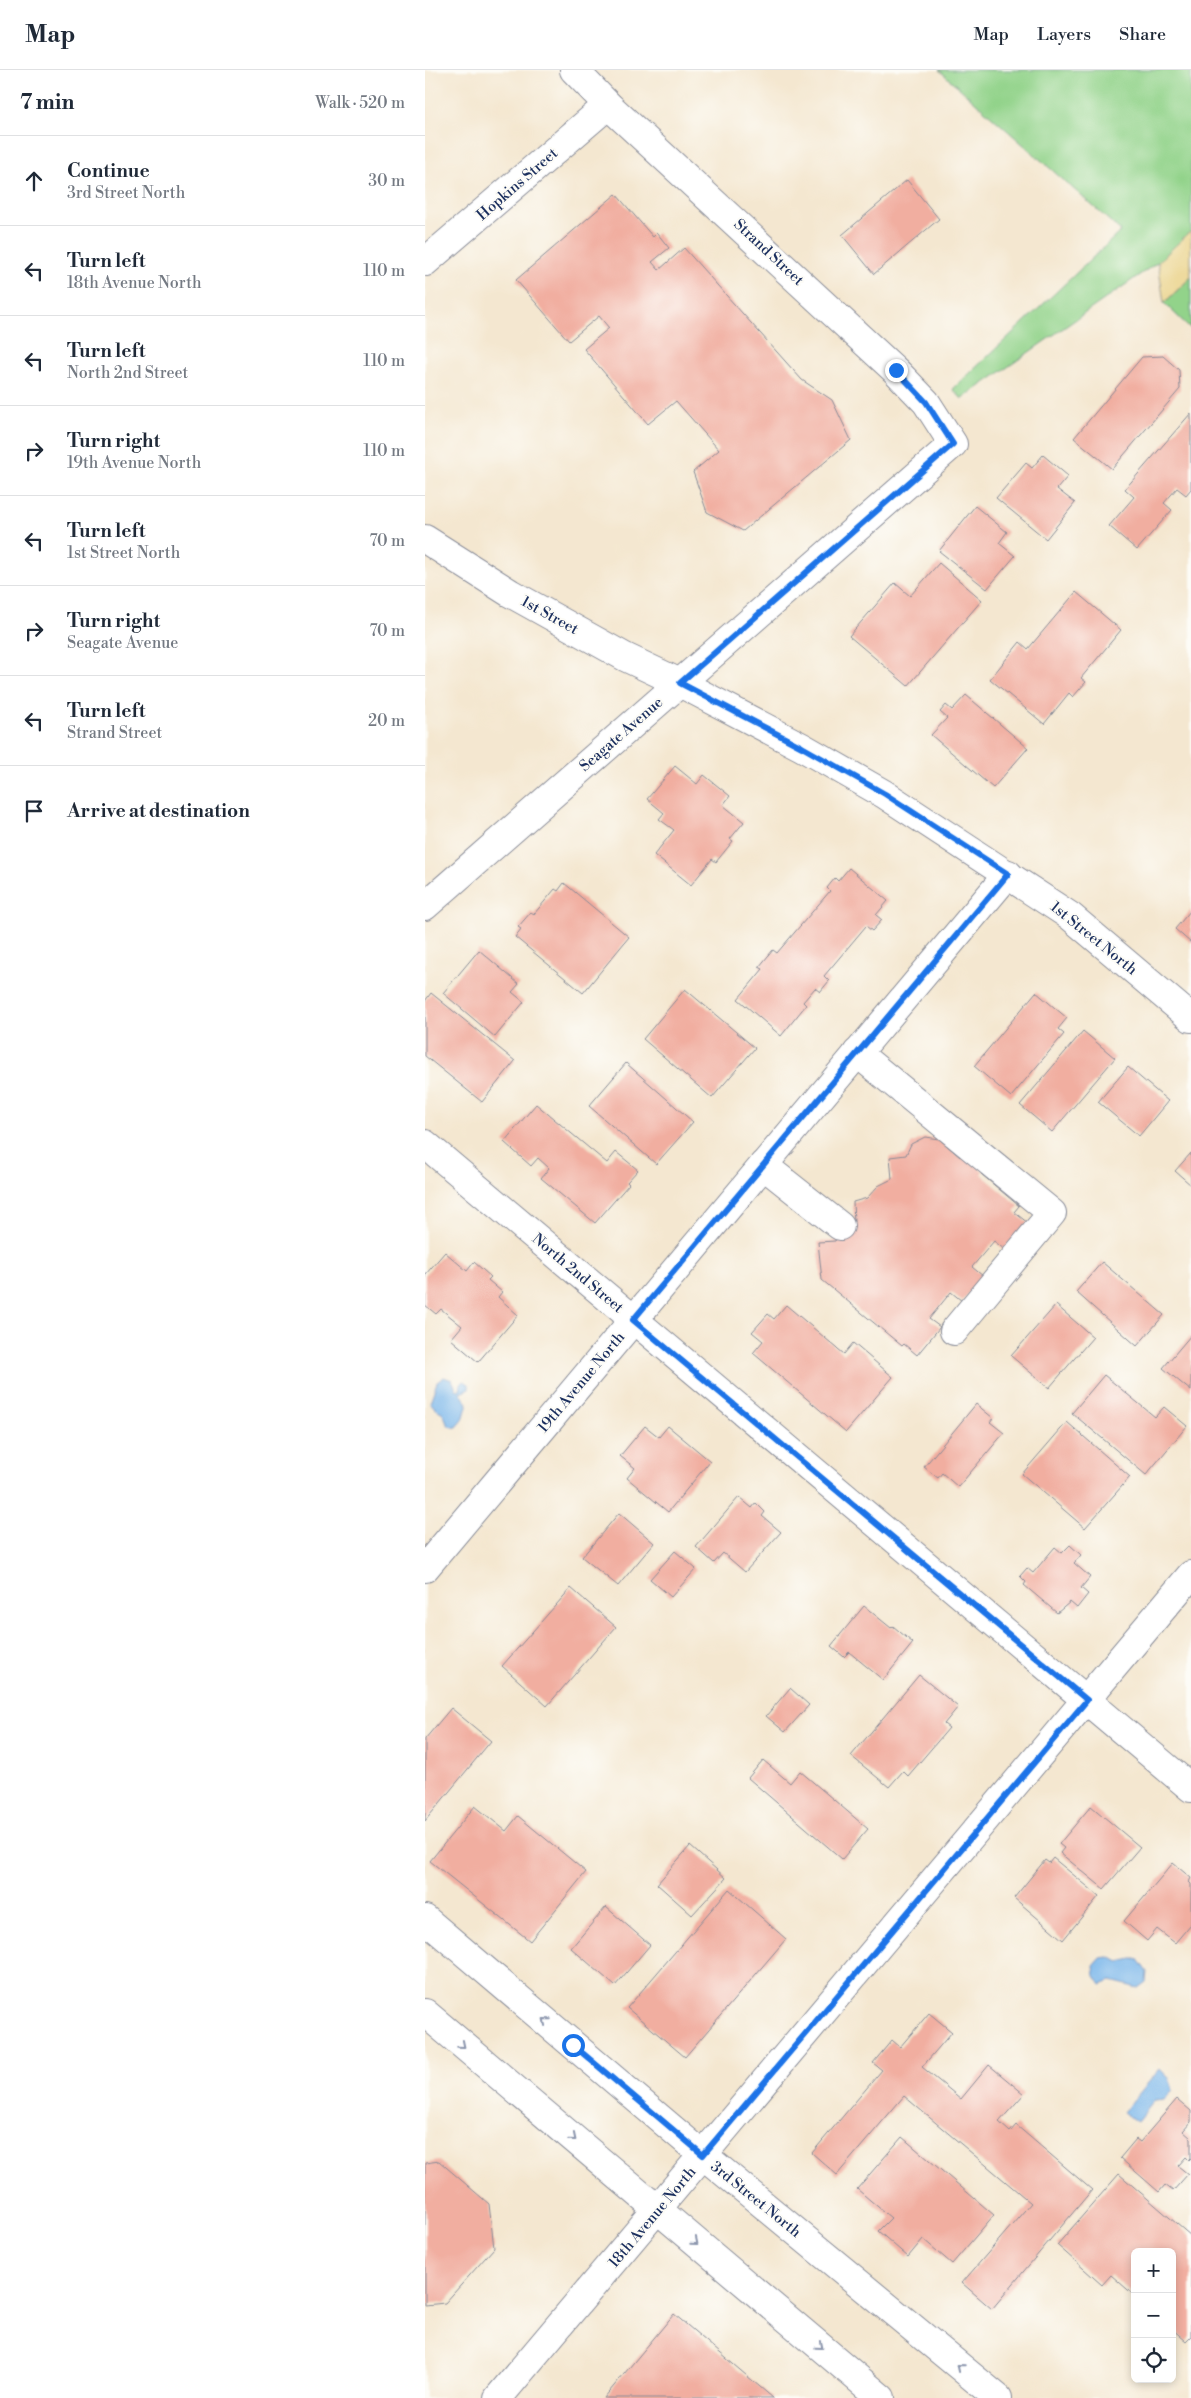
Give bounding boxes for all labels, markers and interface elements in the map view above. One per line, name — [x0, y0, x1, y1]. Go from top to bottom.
text: Map — [25, 20, 75, 50]
text: Map — [974, 23, 1009, 46]
text: Layers — [1037, 23, 1091, 46]
text: Share — [1119, 23, 1166, 46]
text: 7 min — [20, 90, 74, 116]
text: Walk · 520 m — [315, 93, 405, 113]
street label: Hopkins Street — [473, 144, 562, 225]
text: Continue — [67, 159, 150, 183]
icon: ahead — [20, 167, 48, 195]
text: 30 m — [368, 171, 405, 191]
text: 3rd Street North — [67, 183, 185, 203]
street label: Strand Street — [730, 215, 808, 290]
text: Turn left — [67, 249, 146, 273]
icon: left — [20, 257, 48, 285]
text: 110 m — [363, 261, 405, 281]
text: 18th Avenue North — [67, 273, 202, 293]
text: Turn left — [67, 339, 146, 363]
icon: left — [20, 347, 48, 375]
text: 110 m — [363, 351, 405, 371]
route end — [885, 359, 908, 382]
text: North 2nd Street — [67, 363, 188, 383]
text: Turn right — [67, 429, 160, 453]
icon: right — [20, 437, 48, 465]
text: 110 m — [363, 441, 405, 461]
text: 19th Avenue North — [67, 453, 201, 473]
text: Turn left — [67, 519, 146, 543]
icon: left — [20, 527, 48, 555]
text: 70 m — [369, 531, 405, 551]
text: 1st Street North — [67, 543, 180, 563]
street label: 1st Street — [518, 592, 582, 639]
text: Turn right — [67, 609, 160, 633]
icon: right — [20, 617, 48, 645]
text: 70 m — [369, 621, 405, 641]
text: Seagate Avenue — [67, 633, 178, 653]
street label: Seagate Avenue — [576, 693, 667, 776]
text: Turn left — [67, 699, 146, 723]
icon: left — [20, 707, 48, 735]
text: 20 m — [368, 711, 405, 731]
text: Strand Street — [67, 723, 162, 743]
icon: arrive — [20, 797, 48, 825]
text: Arrive at destination — [67, 799, 250, 823]
street label: 1st Street North — [1046, 898, 1141, 979]
street label: North 2nd Street — [528, 1230, 628, 1318]
street label: 19th Avenue North — [534, 1328, 629, 1437]
one-way arrow — [542, 2018, 551, 2027]
route start — [562, 2034, 585, 2057]
one-way arrow — [457, 2039, 466, 2048]
one-way arrow — [567, 2132, 576, 2141]
street label: 3rd Street North — [707, 2157, 805, 2242]
street label: 18th Avenue North — [605, 2163, 700, 2272]
one-way arrow — [690, 2236, 699, 2245]
map controls — [1131, 2248, 1176, 2383]
button: + — [1131, 2248, 1176, 2293]
button: − — [1131, 2293, 1176, 2338]
button: locate — [1131, 2338, 1176, 2383]
one-way arrow — [814, 2341, 823, 2350]
one-way arrow — [957, 2364, 966, 2373]

